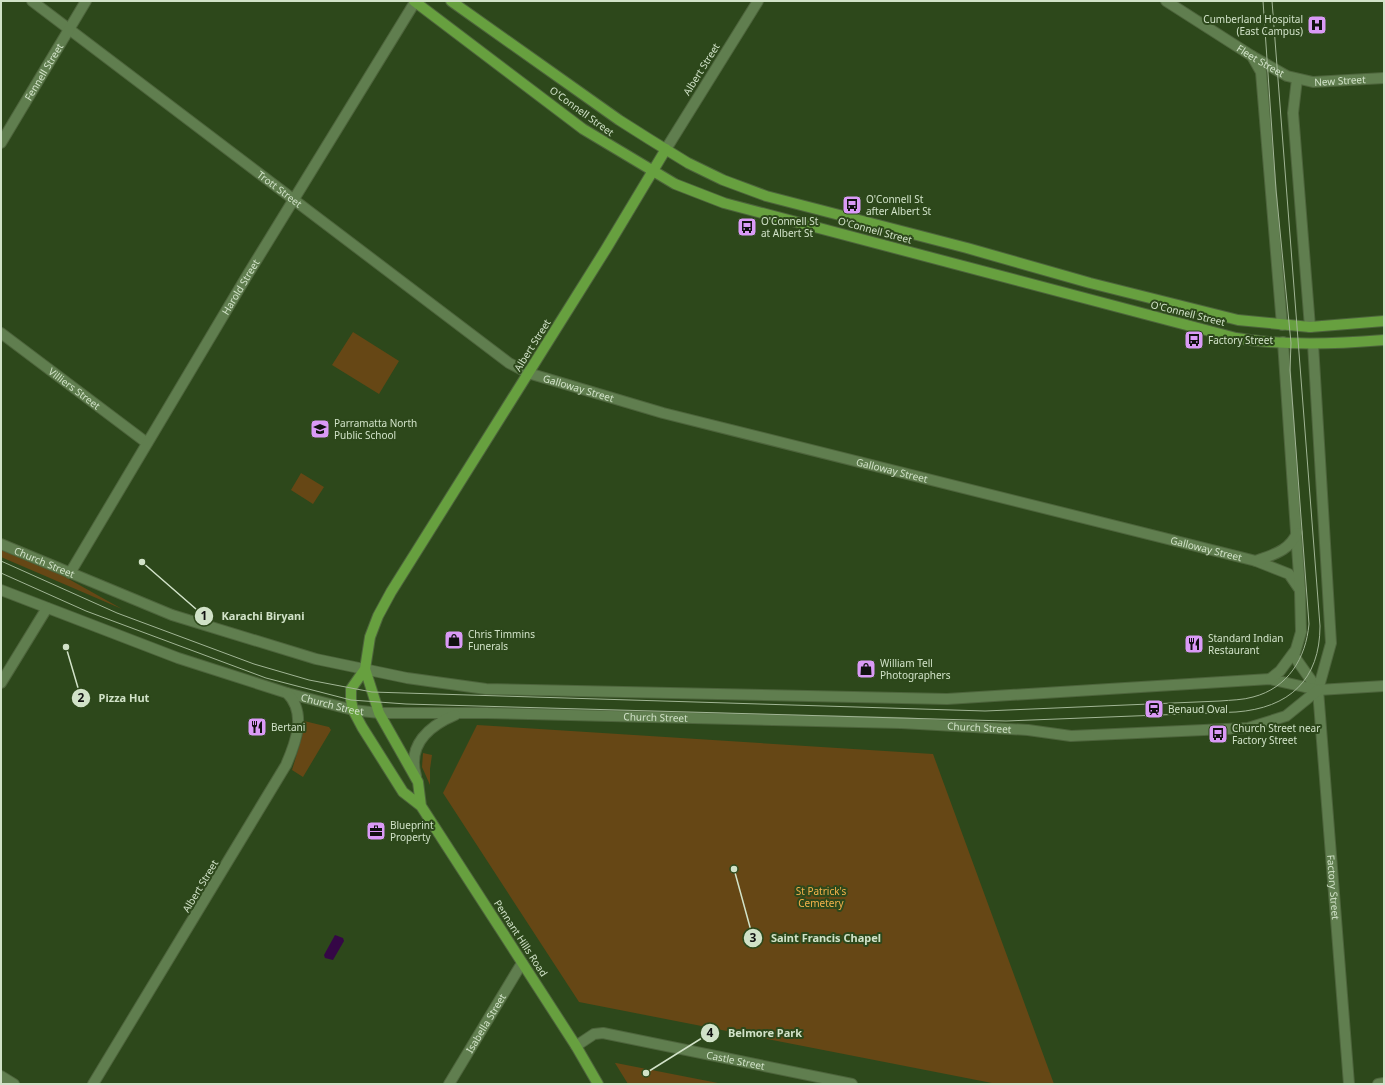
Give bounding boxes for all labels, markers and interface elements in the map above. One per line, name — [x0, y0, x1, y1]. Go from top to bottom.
place label: Cumberland Hospital (East Campus) — [1203, 12, 1303, 38]
hospital icon: Cumberland Hospital (East Campus) — [1306, 14, 1328, 36]
street label: Fennell Street — [21, 40, 66, 103]
street label: Albert Street — [679, 40, 723, 98]
street label: Fleet Street — [1234, 41, 1288, 80]
street label: New Street — [1314, 72, 1366, 89]
street label: O'Connell Street — [547, 83, 617, 139]
street label: Trott Street — [254, 167, 305, 211]
place label: O'Connell St after Albert St — [866, 192, 932, 218]
bus stop icon: O'Connell St after Albert St — [841, 194, 863, 216]
street label: O'Connell Street — [836, 213, 914, 247]
place label: O'Connell St at Albert St — [761, 214, 819, 240]
bus stop icon: O'Connell St at Albert St — [736, 216, 758, 238]
street label: Harold Street — [218, 256, 263, 317]
street label: O'Connell Street — [1149, 297, 1227, 329]
street label: Albert Street — [510, 316, 554, 374]
bus stop icon: Factory Street — [1183, 329, 1205, 351]
place label: Factory Street — [1208, 333, 1273, 347]
street label: Villiers Street — [46, 364, 104, 413]
street label: Galloway Street — [541, 371, 616, 405]
place label: Parramatta North Public School — [334, 416, 417, 442]
school or university icon: Parramatta North Public School — [309, 418, 331, 440]
street label: Galloway Street — [855, 454, 929, 486]
street label: Galloway Street — [1169, 533, 1244, 564]
street label: Church Street — [12, 543, 77, 581]
callout: Karachi Biryani — [194, 604, 313, 627]
text: 1 — [201, 607, 207, 624]
text: Karachi Biryani — [222, 608, 304, 623]
place label: Chris Timmins Funerals — [468, 627, 535, 653]
shop icon: Chris Timmins Funerals — [443, 629, 465, 651]
place label: Standard Indian Restaurant — [1208, 631, 1283, 657]
restaurant icon: Standard Indian Restaurant — [1183, 633, 1205, 655]
place label: William Tell Photographers — [880, 656, 951, 682]
shop icon: William Tell Photographers — [855, 658, 877, 680]
callout: Pizza Hut — [71, 686, 158, 709]
text: 2 — [78, 689, 85, 706]
text: Pizza Hut — [99, 690, 150, 705]
street label: Church Street — [300, 690, 365, 718]
station icon: Benaud Oval — [1143, 698, 1165, 720]
place label: Benaud Oval — [1168, 702, 1228, 716]
street label: Church Street — [623, 709, 688, 725]
restaurant icon: Bertani — [246, 716, 268, 738]
street label: Church Street — [947, 719, 1012, 736]
place label: Bertani — [271, 720, 305, 734]
place label: Church Street near Factory Street — [1232, 721, 1320, 747]
bus stop icon: Church Street near Factory Street — [1207, 723, 1229, 745]
place label: Blueprint Property — [390, 818, 434, 844]
office icon: Blueprint Property — [365, 820, 387, 842]
street label: Factory Street — [1324, 854, 1343, 920]
street label: Albert Street — [179, 857, 221, 915]
park label: St Patrick's Cemetery — [796, 884, 846, 910]
street label: Pennant Hills Road — [491, 897, 551, 979]
callout: Saint Francis Chapel — [743, 926, 889, 949]
text: 3 — [750, 929, 757, 946]
text: Saint Francis Chapel — [771, 930, 881, 945]
street label: Isabella Street — [462, 991, 509, 1056]
callout: Belmore Park — [700, 1021, 810, 1044]
text: 4 — [707, 1024, 714, 1041]
text: Belmore Park — [728, 1025, 802, 1040]
street label: Castle Street — [705, 1047, 766, 1073]

